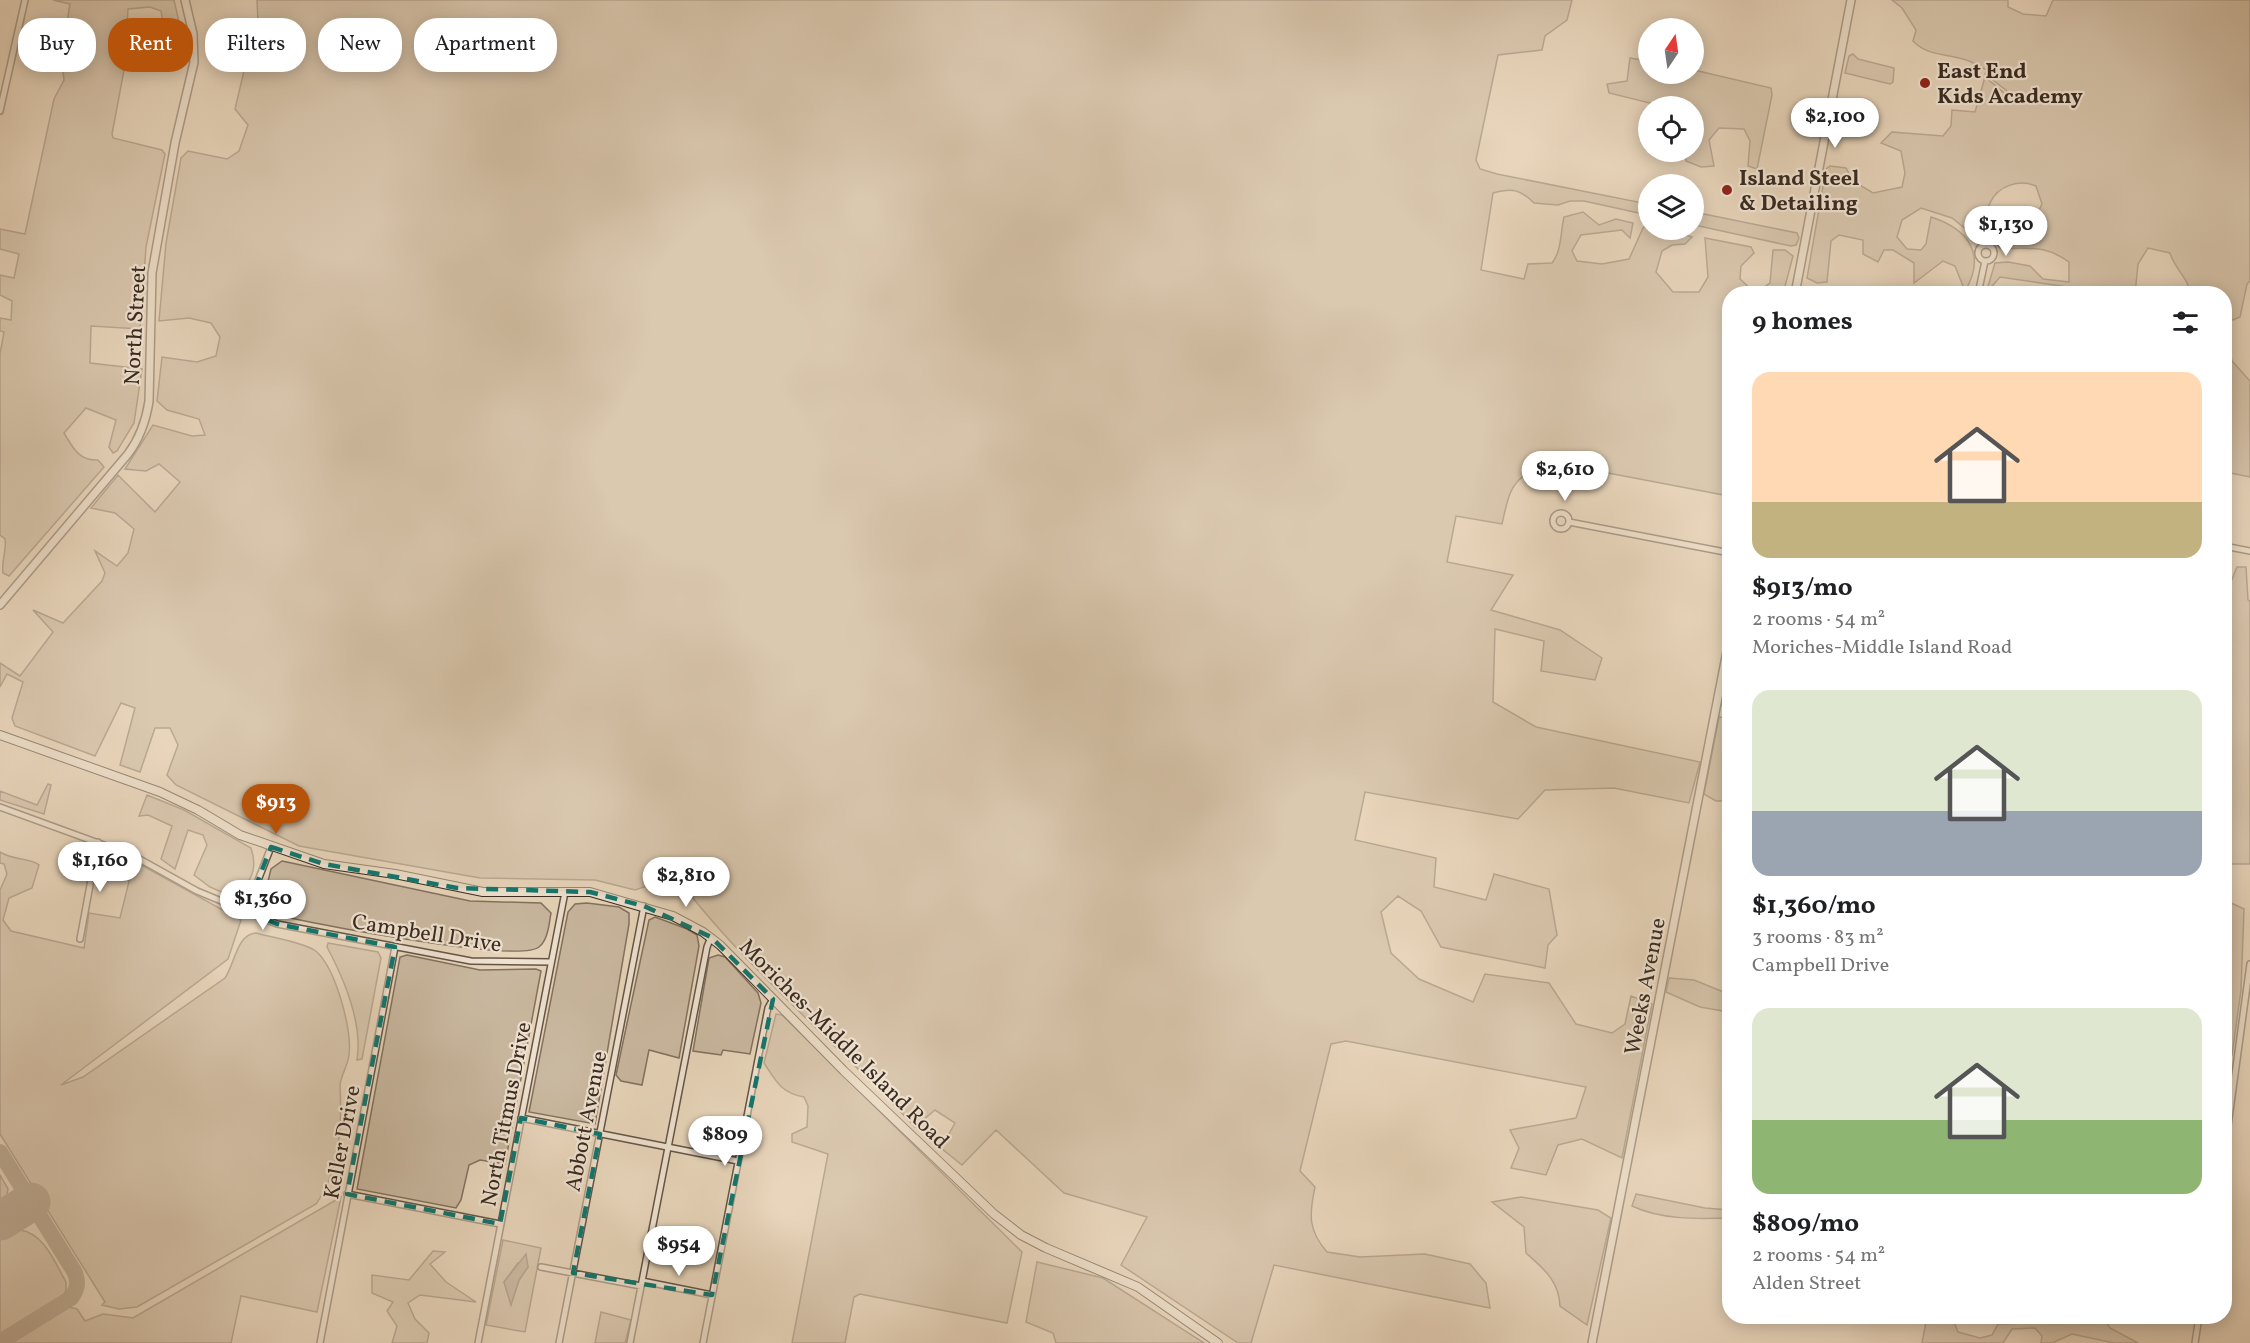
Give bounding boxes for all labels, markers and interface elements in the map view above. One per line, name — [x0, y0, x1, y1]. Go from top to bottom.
chip: Buy — [18, 18, 96, 72]
chip: Rent — [108, 18, 193, 72]
chip: Filters — [205, 18, 306, 72]
chip: New — [318, 18, 402, 72]
chip: Apartment — [414, 18, 557, 72]
north arrow — [1638, 18, 1704, 84]
map controls — [1638, 18, 1704, 240]
place label: East End Kids Academy — [1937, 57, 2084, 113]
marker: East End Kids Academy — [1918, 76, 1932, 90]
button: locate — [1638, 96, 1704, 162]
pin: $2,100 — [1786, 98, 1884, 149]
text: $2,100 — [1805, 103, 1865, 131]
place label: Island Steel & Detailing — [1739, 164, 1859, 220]
button: layers — [1638, 174, 1704, 240]
marker: Island Steel & Detailing — [1720, 183, 1734, 197]
pin: $1,130 — [1957, 206, 2055, 257]
text: $1,130 — [1978, 211, 2034, 239]
street label: North Street — [118, 264, 155, 386]
text: 9 homes — [1752, 304, 1853, 340]
icon: filters — [2169, 306, 2202, 339]
icon: home — [1923, 411, 2031, 519]
pin: $2,610 — [1516, 451, 1614, 502]
text: $2,610 — [1536, 456, 1594, 484]
text: $913/mo — [1752, 570, 1853, 606]
text: 2 rooms · 54 m² — [1752, 606, 1885, 634]
text: Moriches-Middle Island Road — [1752, 634, 2012, 662]
icon: home — [1923, 729, 2031, 837]
pin: $913 — [240, 784, 312, 835]
text: $913 — [256, 789, 296, 817]
pin: $1,160 — [51, 842, 149, 893]
text: $1,160 — [72, 847, 128, 875]
pin: $2,810 — [637, 857, 735, 908]
text: $2,810 — [657, 862, 715, 890]
pin: $1,360 — [214, 880, 312, 931]
text: $1,360 — [234, 885, 292, 913]
text: $1,360/mo — [1752, 888, 1876, 924]
street label: Campbell Drive — [350, 907, 504, 962]
street label: Weeks Avenue — [1618, 915, 1675, 1058]
text: 3 rooms · 83 m² — [1752, 924, 1884, 952]
street label: Moriches-Middle Island Road — [731, 933, 955, 1157]
text: Campbell Drive — [1752, 952, 1889, 980]
street label: North Titmus Drive — [474, 1020, 541, 1209]
icon: home — [1923, 1047, 2031, 1155]
street label: Abbott Avenue — [559, 1049, 616, 1194]
street label: Keller Drive — [317, 1083, 370, 1202]
pin: $809 — [689, 1116, 761, 1167]
text: $809 — [702, 1121, 748, 1149]
text: $809/mo — [1752, 1206, 1859, 1242]
pin: $954 — [643, 1226, 715, 1277]
text: $954 — [657, 1231, 701, 1259]
text: 2 rooms · 54 m² — [1752, 1242, 1885, 1270]
text: Alden Street — [1752, 1270, 1861, 1298]

